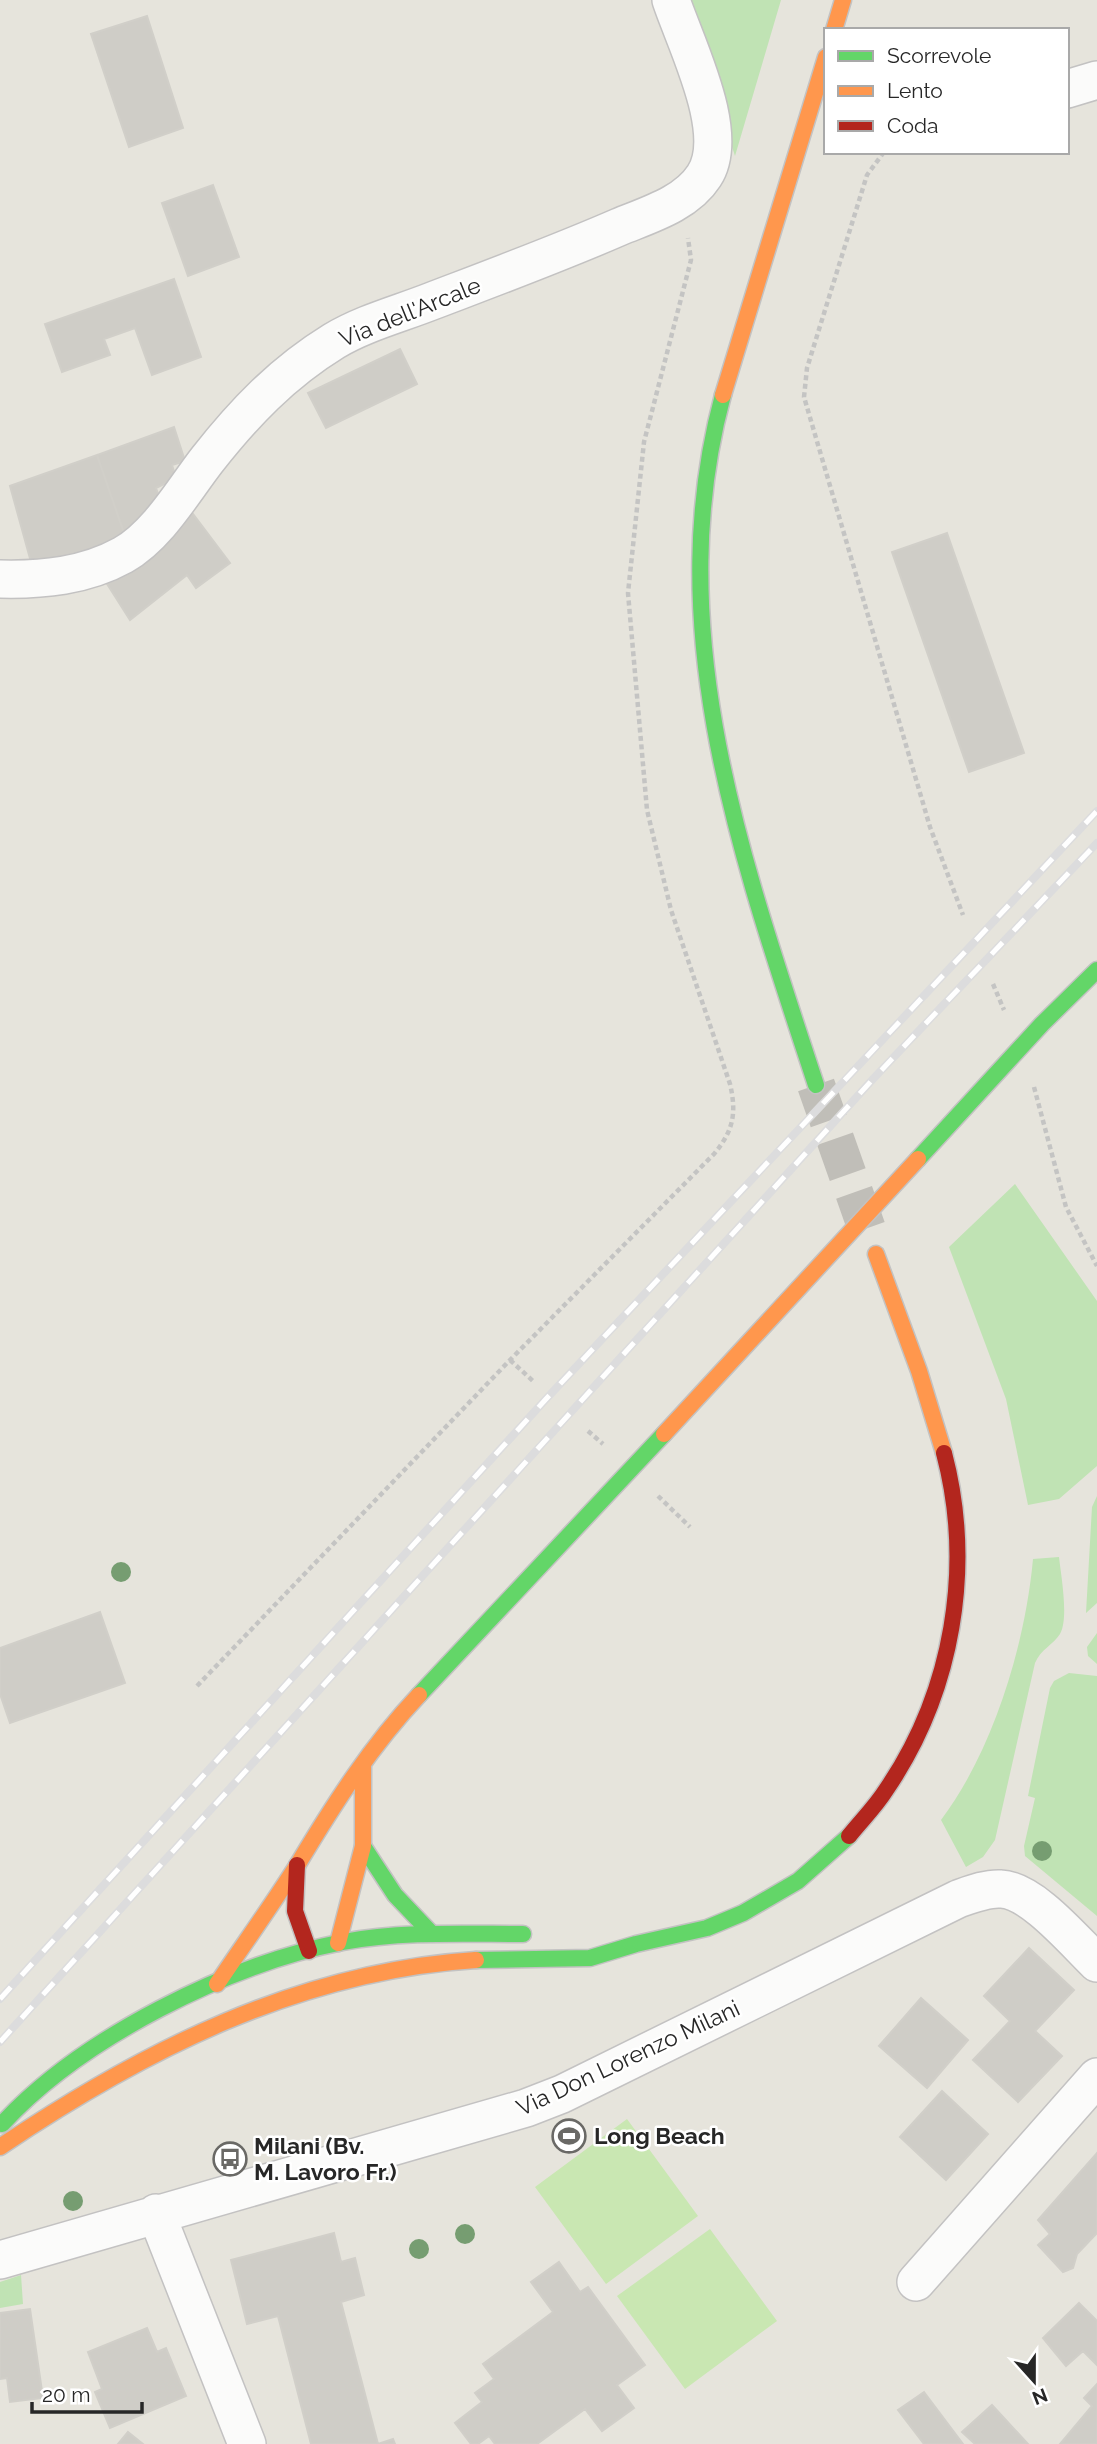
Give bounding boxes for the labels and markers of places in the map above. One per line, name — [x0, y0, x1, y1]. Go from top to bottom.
sports icon: Long Beach — [550, 2117, 588, 2155]
place label: Long Beach — [594, 2122, 725, 2149]
place label: Milani (Bv. M. Lavoro Fr.) — [254, 2132, 397, 2185]
bus stop icon: Milani (Bv. M. Lavoro Fr.) — [211, 2140, 249, 2178]

